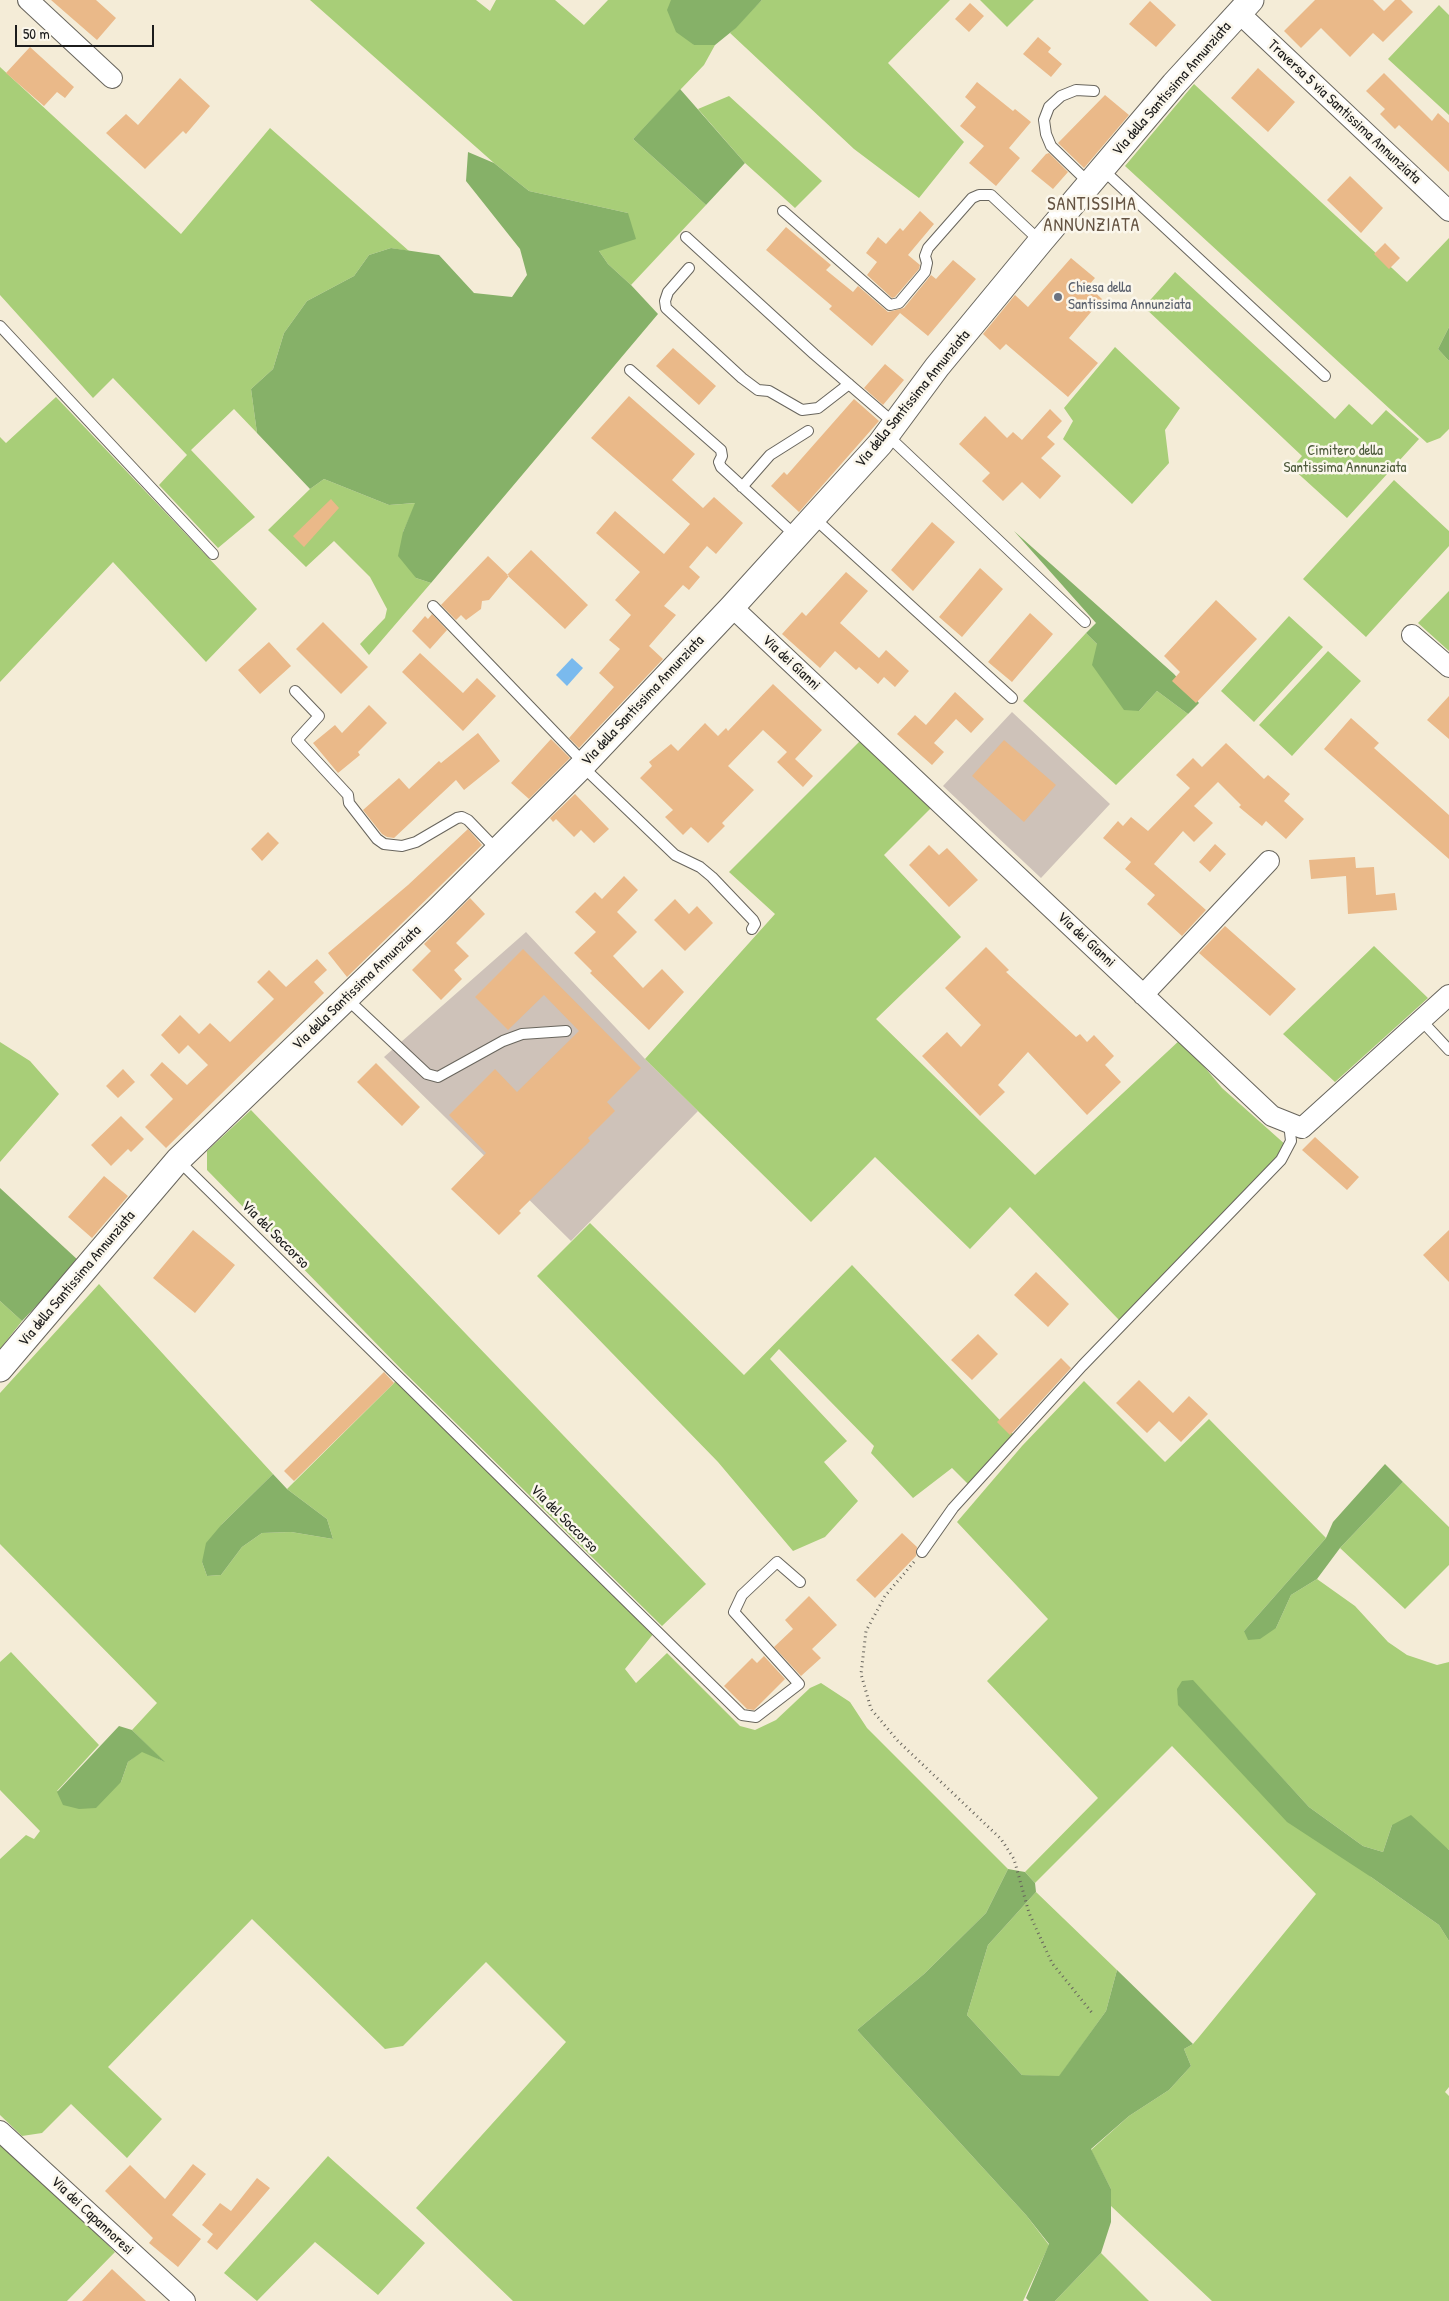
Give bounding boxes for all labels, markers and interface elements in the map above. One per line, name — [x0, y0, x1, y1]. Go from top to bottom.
scale bar — [18, 15, 156, 47]
street label: Via della Santissima Annunziata — [1109, 18, 1235, 160]
text: 50 m — [23, 23, 50, 44]
street label: Traversa 5 via Santissima Annunziata — [1264, 36, 1424, 188]
district label: SANTISSIMA ANNUNZIATA — [1042, 194, 1142, 236]
place label: Chiesa della Santissima Annunziata — [1068, 279, 1191, 314]
marker: Chiesa della Santissima Annunziata — [1052, 291, 1064, 303]
street label: Via della Santissima Annunziata — [852, 327, 974, 471]
park label: Cimitero della Santissima Annunziata — [1284, 442, 1406, 477]
street label: Via dei Gianni — [758, 631, 824, 695]
street label: Via della Santissima Annunziata — [578, 632, 708, 770]
street label: Via dei Gianni — [1053, 908, 1119, 972]
street label: Via della Santissima Annunziata — [289, 922, 425, 1054]
street label: Via del Soccorso — [237, 1197, 313, 1273]
street label: Via della Santissima Annunziata — [15, 1207, 139, 1351]
street label: Via del Soccorso — [526, 1481, 602, 1557]
street label: Via dei Capannoresi — [47, 2173, 137, 2259]

